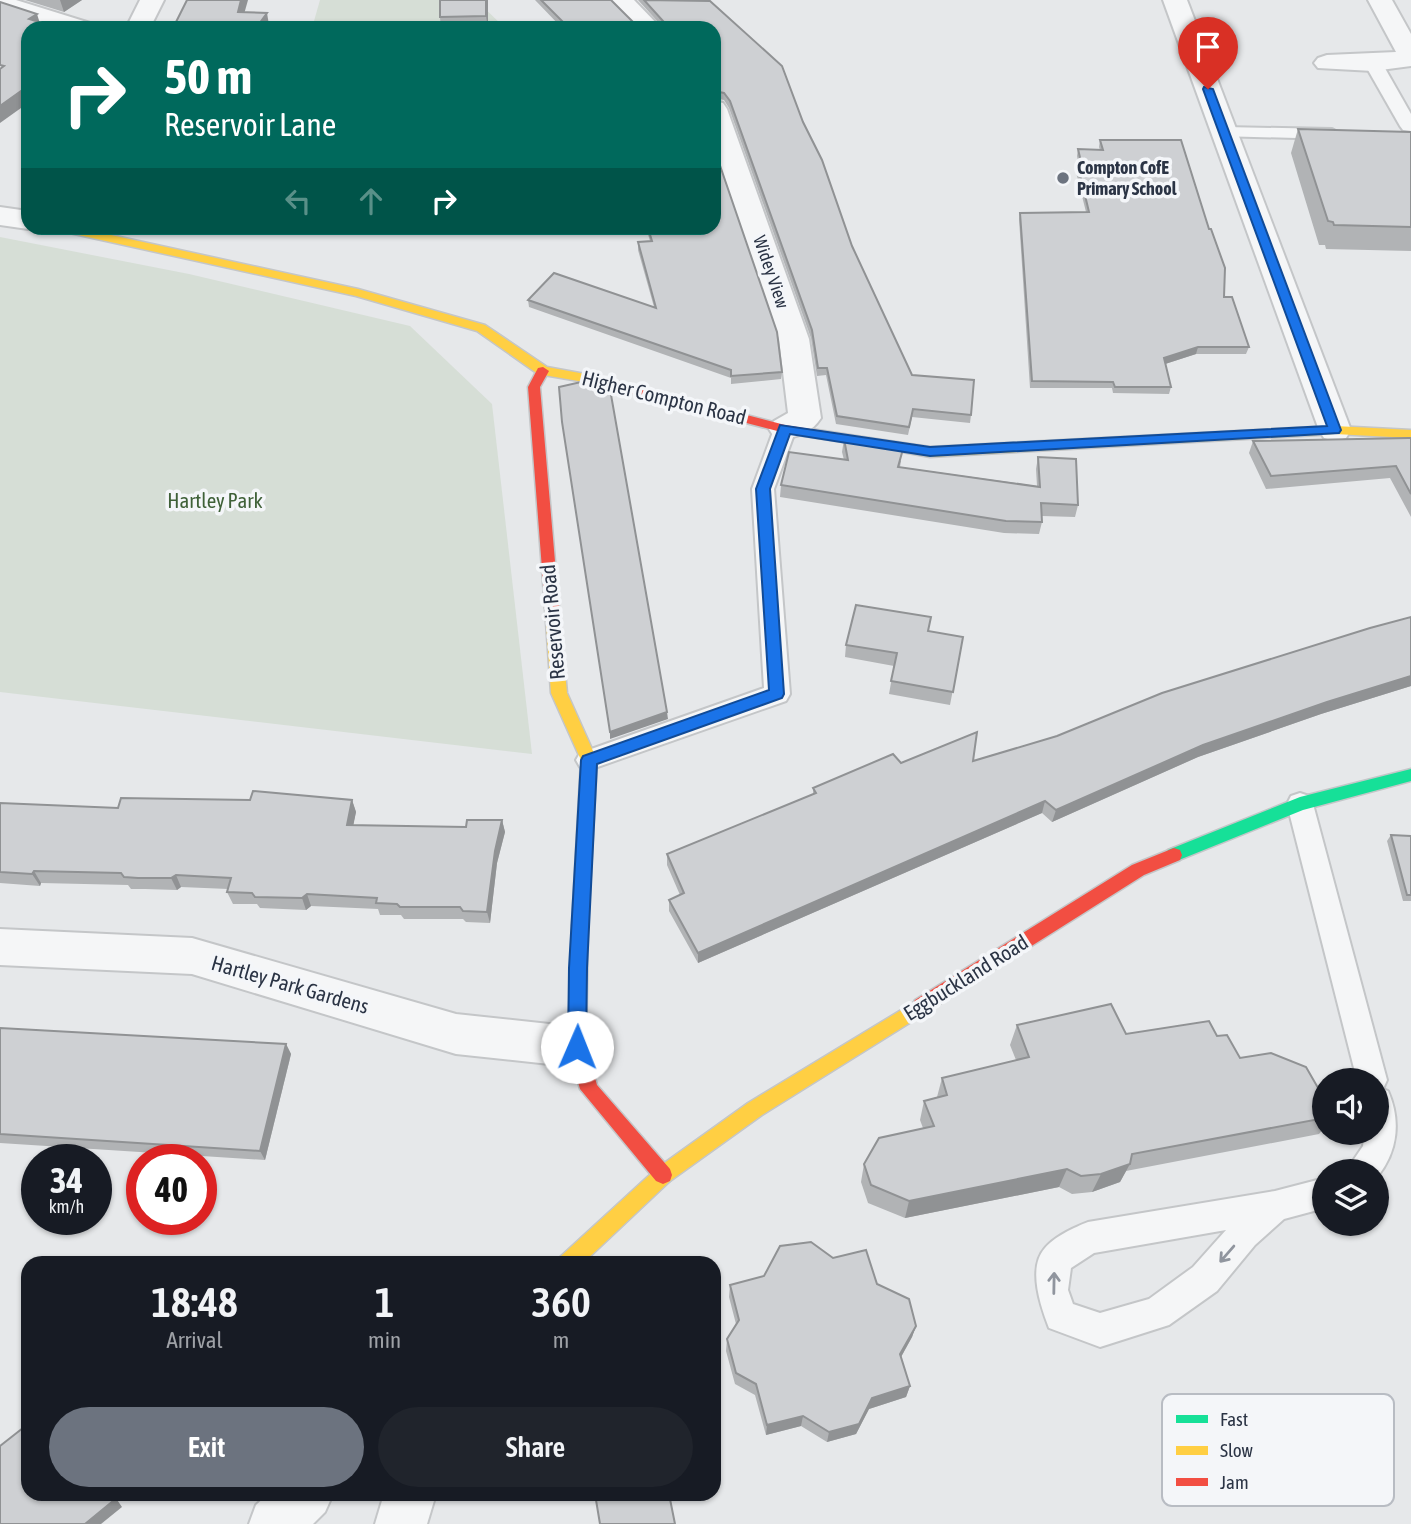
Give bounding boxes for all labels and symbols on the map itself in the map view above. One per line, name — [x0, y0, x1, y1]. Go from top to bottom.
pin — [1178, 17, 1238, 89]
place label: Compton CofE Primary School — [1077, 157, 1177, 199]
marker: Compton CofE Primary School — [1055, 170, 1071, 186]
street label: Widey View — [749, 233, 794, 311]
street label: Higher Compton Road — [580, 365, 749, 429]
park label: Hartley Park — [167, 488, 263, 512]
street label: Reservoir Road — [535, 564, 569, 681]
street label: Eggbuckland Road — [899, 929, 1032, 1025]
street label: Hartley Park Gardens — [209, 950, 372, 1018]
position arrow — [540, 1010, 614, 1084]
speed limit sign: 40 — [126, 1144, 217, 1235]
one-way arrow — [1219, 1245, 1235, 1263]
one-way arrow — [1048, 1272, 1061, 1295]
legend — [1162, 1394, 1394, 1506]
text: Fast — [1220, 1408, 1248, 1430]
text: Slow — [1220, 1439, 1254, 1461]
text: Jam — [1220, 1471, 1249, 1493]

